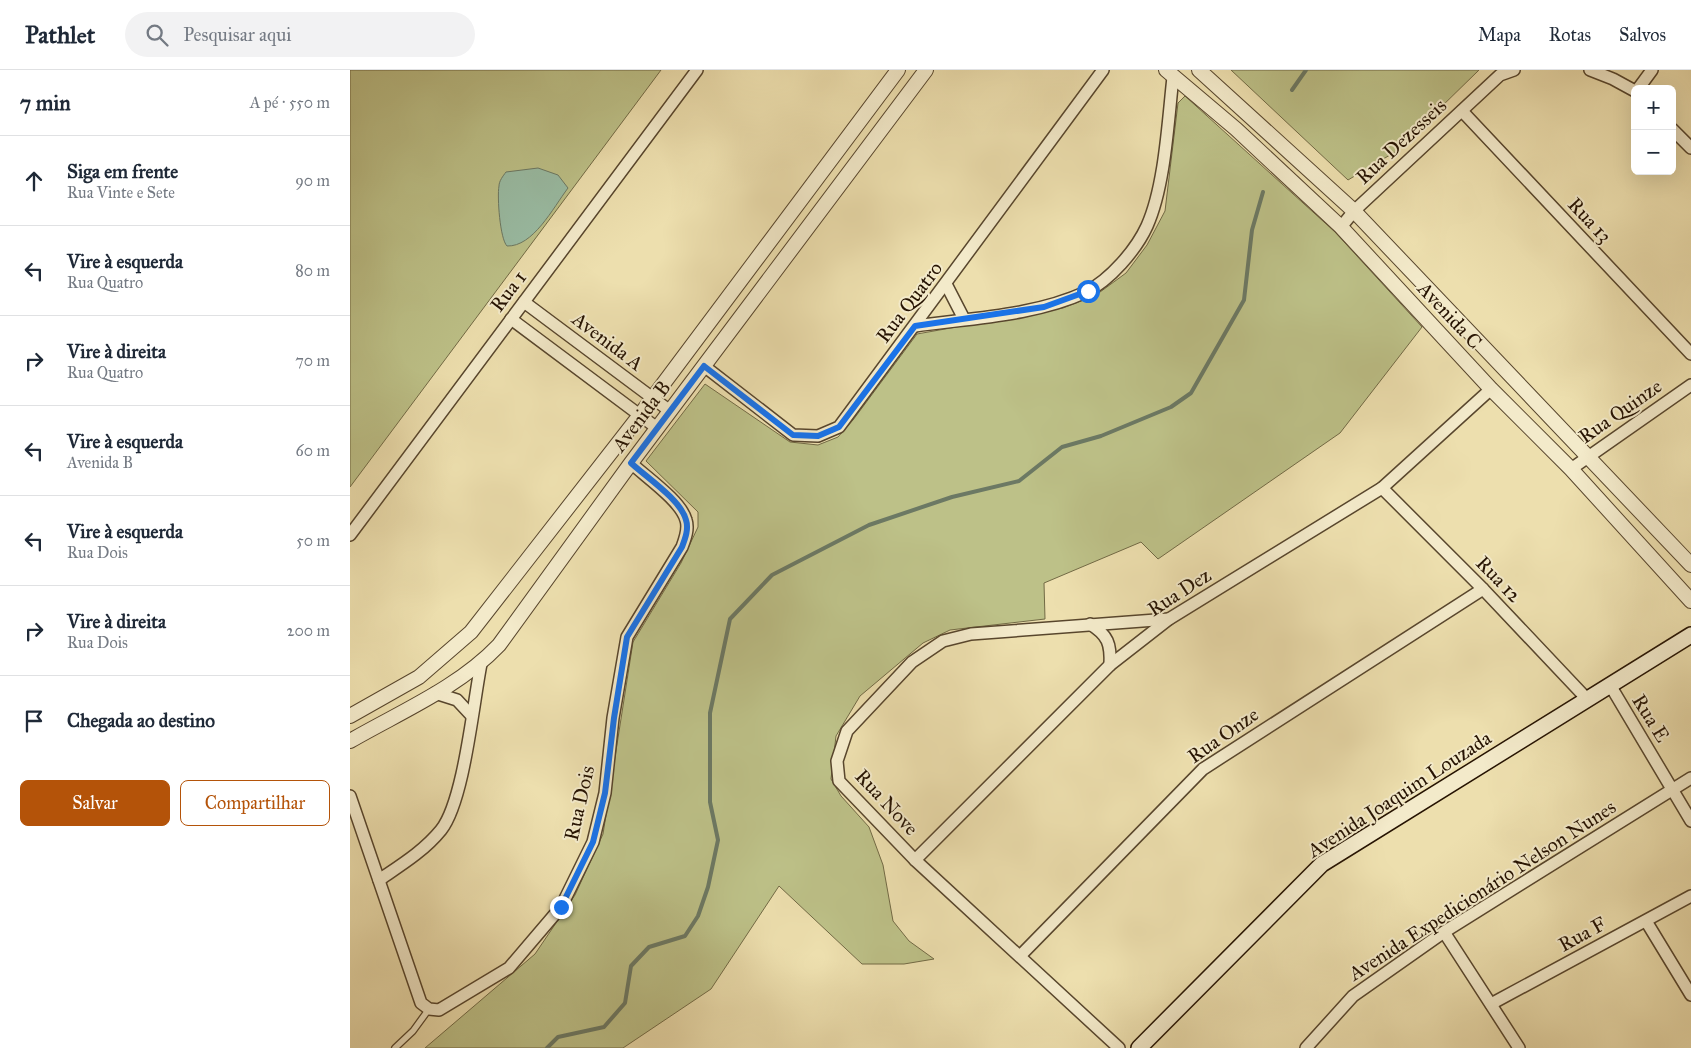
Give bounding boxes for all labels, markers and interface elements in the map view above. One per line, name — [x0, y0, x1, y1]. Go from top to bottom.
search box — [125, 12, 475, 57]
text: Pathlet — [25, 20, 95, 50]
icon: search — [143, 21, 171, 49]
text: Pesquisar aqui — [183, 23, 292, 46]
text: Mapa — [1478, 24, 1521, 46]
text: Rotas — [1549, 24, 1591, 46]
text: Salvos — [1619, 24, 1666, 46]
map controls — [1631, 85, 1676, 175]
button: + — [1631, 85, 1676, 130]
text: 7 min — [20, 90, 71, 116]
text: A pé · 550 m — [250, 93, 330, 112]
street label: Rua Dezesseis — [1351, 93, 1451, 189]
button: − — [1631, 130, 1676, 175]
text: Siga em frente — [67, 160, 178, 183]
icon: ahead — [20, 167, 48, 195]
text: 90 m — [295, 171, 330, 190]
text: Rua Vinte e Sete — [67, 183, 175, 202]
street label: Rua 13 — [1563, 192, 1617, 248]
text: Vire à esquerda — [67, 250, 183, 273]
icon: left — [20, 257, 48, 285]
street label: Rua Quatro — [871, 257, 947, 347]
text: 80 m — [295, 261, 330, 280]
street label: Rua 1 — [485, 266, 531, 316]
text: Rua Quatro — [67, 273, 143, 292]
street label: Avenida C — [1412, 276, 1487, 354]
route start — [1077, 280, 1100, 303]
street label: Avenida A — [567, 306, 649, 376]
text: Vire à direita — [67, 340, 166, 363]
icon: right — [20, 347, 48, 375]
text: 70 m — [295, 351, 330, 370]
text: Rua Quatro — [67, 363, 143, 382]
street label: Rua Quinze — [1574, 374, 1666, 448]
street label: Avenida B — [606, 376, 675, 457]
text: Vire à esquerda — [67, 430, 183, 453]
icon: left — [20, 437, 48, 465]
text: 60 m — [296, 441, 330, 460]
text: Avenida B — [67, 453, 133, 472]
text: Vire à esquerda — [67, 520, 183, 543]
icon: left — [20, 527, 48, 555]
text: 50 m — [296, 531, 330, 550]
text: Rua Dois — [67, 543, 128, 562]
street label: Rua 12 — [1471, 551, 1527, 607]
street label: Rua Dez — [1143, 563, 1215, 621]
text: Vire à direita — [67, 610, 166, 633]
icon: right — [20, 617, 48, 645]
text: 200 m — [287, 621, 330, 640]
text: Rua Dois — [67, 633, 128, 652]
street label: Rua E — [1627, 690, 1675, 746]
street label: Rua Onze — [1183, 702, 1263, 768]
icon: arrive — [20, 707, 48, 735]
text: Chegada ao destino — [67, 709, 215, 732]
street label: Avenida Joaquim Louzada — [1302, 725, 1496, 864]
street label: Rua Dois — [559, 763, 599, 843]
street label: Rua Nove — [850, 764, 924, 840]
button: Salvar — [20, 780, 170, 826]
button: Compartilhar — [180, 780, 330, 826]
street label: Avenida Expedicionário Nelson Nunes — [1343, 794, 1620, 986]
route end — [550, 896, 573, 919]
street label: Rua F — [1554, 911, 1610, 957]

